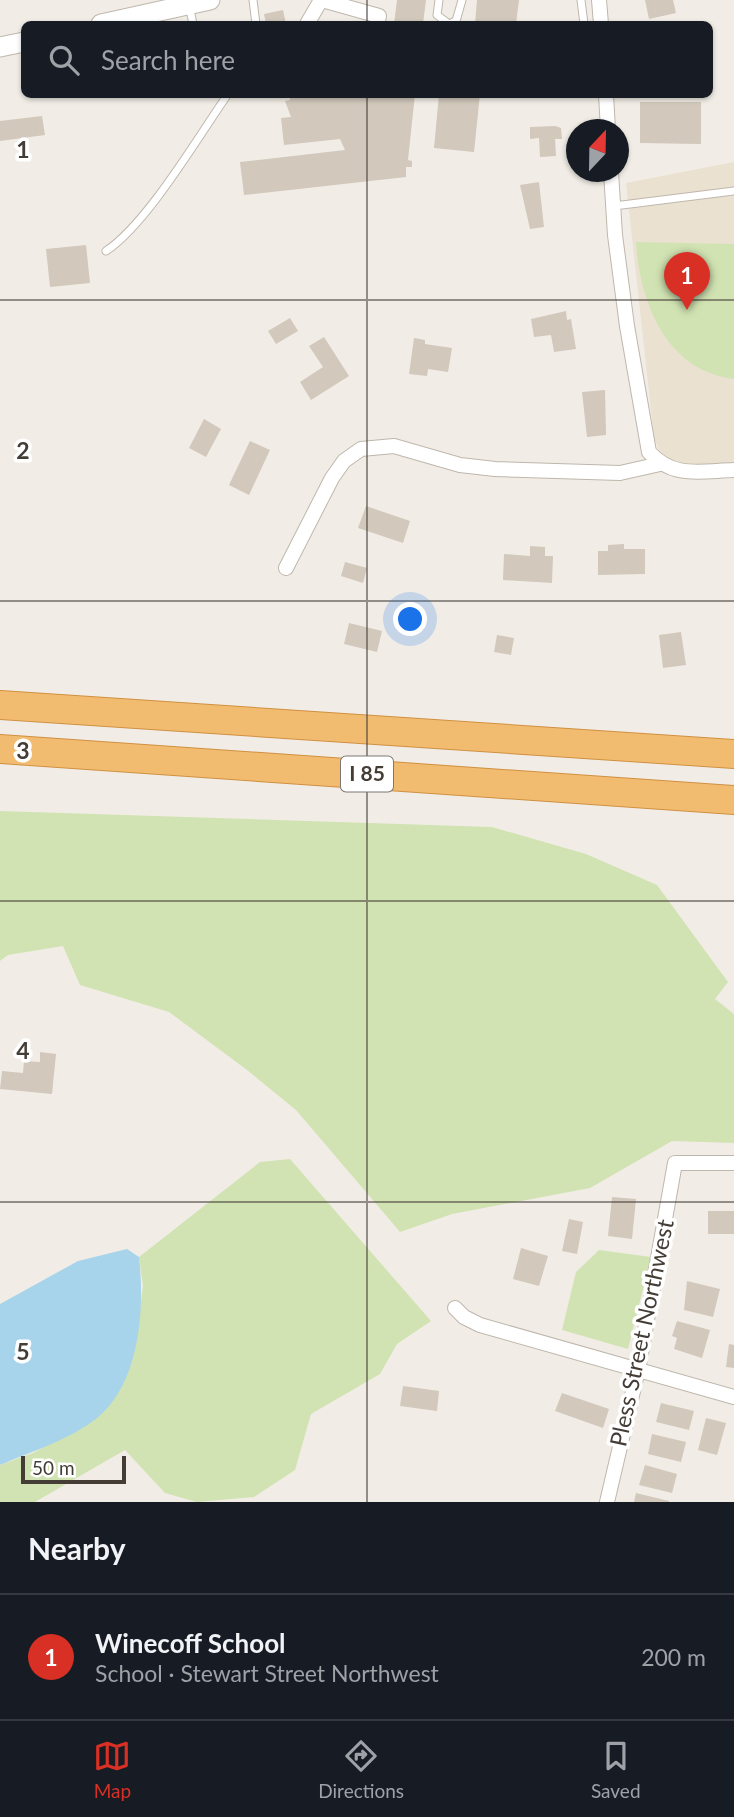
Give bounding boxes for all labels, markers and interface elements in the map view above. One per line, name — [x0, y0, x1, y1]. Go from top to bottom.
search box — [21, 21, 713, 98]
icon: search — [45, 41, 83, 79]
text: Search here — [101, 44, 235, 76]
north arrow — [566, 119, 629, 182]
text: 1 — [16, 135, 30, 163]
pin: 1 — [664, 252, 710, 310]
text: 2 — [16, 436, 30, 464]
your location — [393, 602, 427, 636]
text: 3 — [16, 736, 30, 764]
road number: I 85 — [341, 756, 393, 792]
text: 4 — [16, 1036, 30, 1064]
street label: Pless Street Northwest — [603, 1216, 679, 1449]
text: 5 — [16, 1337, 30, 1365]
scale bar — [21, 1453, 126, 1485]
text: 50 m — [32, 1456, 75, 1479]
text: Nearby — [28, 1530, 126, 1566]
text: Winecoff School — [95, 1627, 286, 1659]
text: 1 — [44, 1643, 58, 1671]
text: 200 m — [641, 1643, 706, 1671]
text: School · Stewart Street Northwest — [95, 1659, 439, 1687]
tab: Map — [93, 1737, 131, 1802]
tab: Directions — [318, 1737, 404, 1802]
tab: Saved — [591, 1737, 641, 1802]

